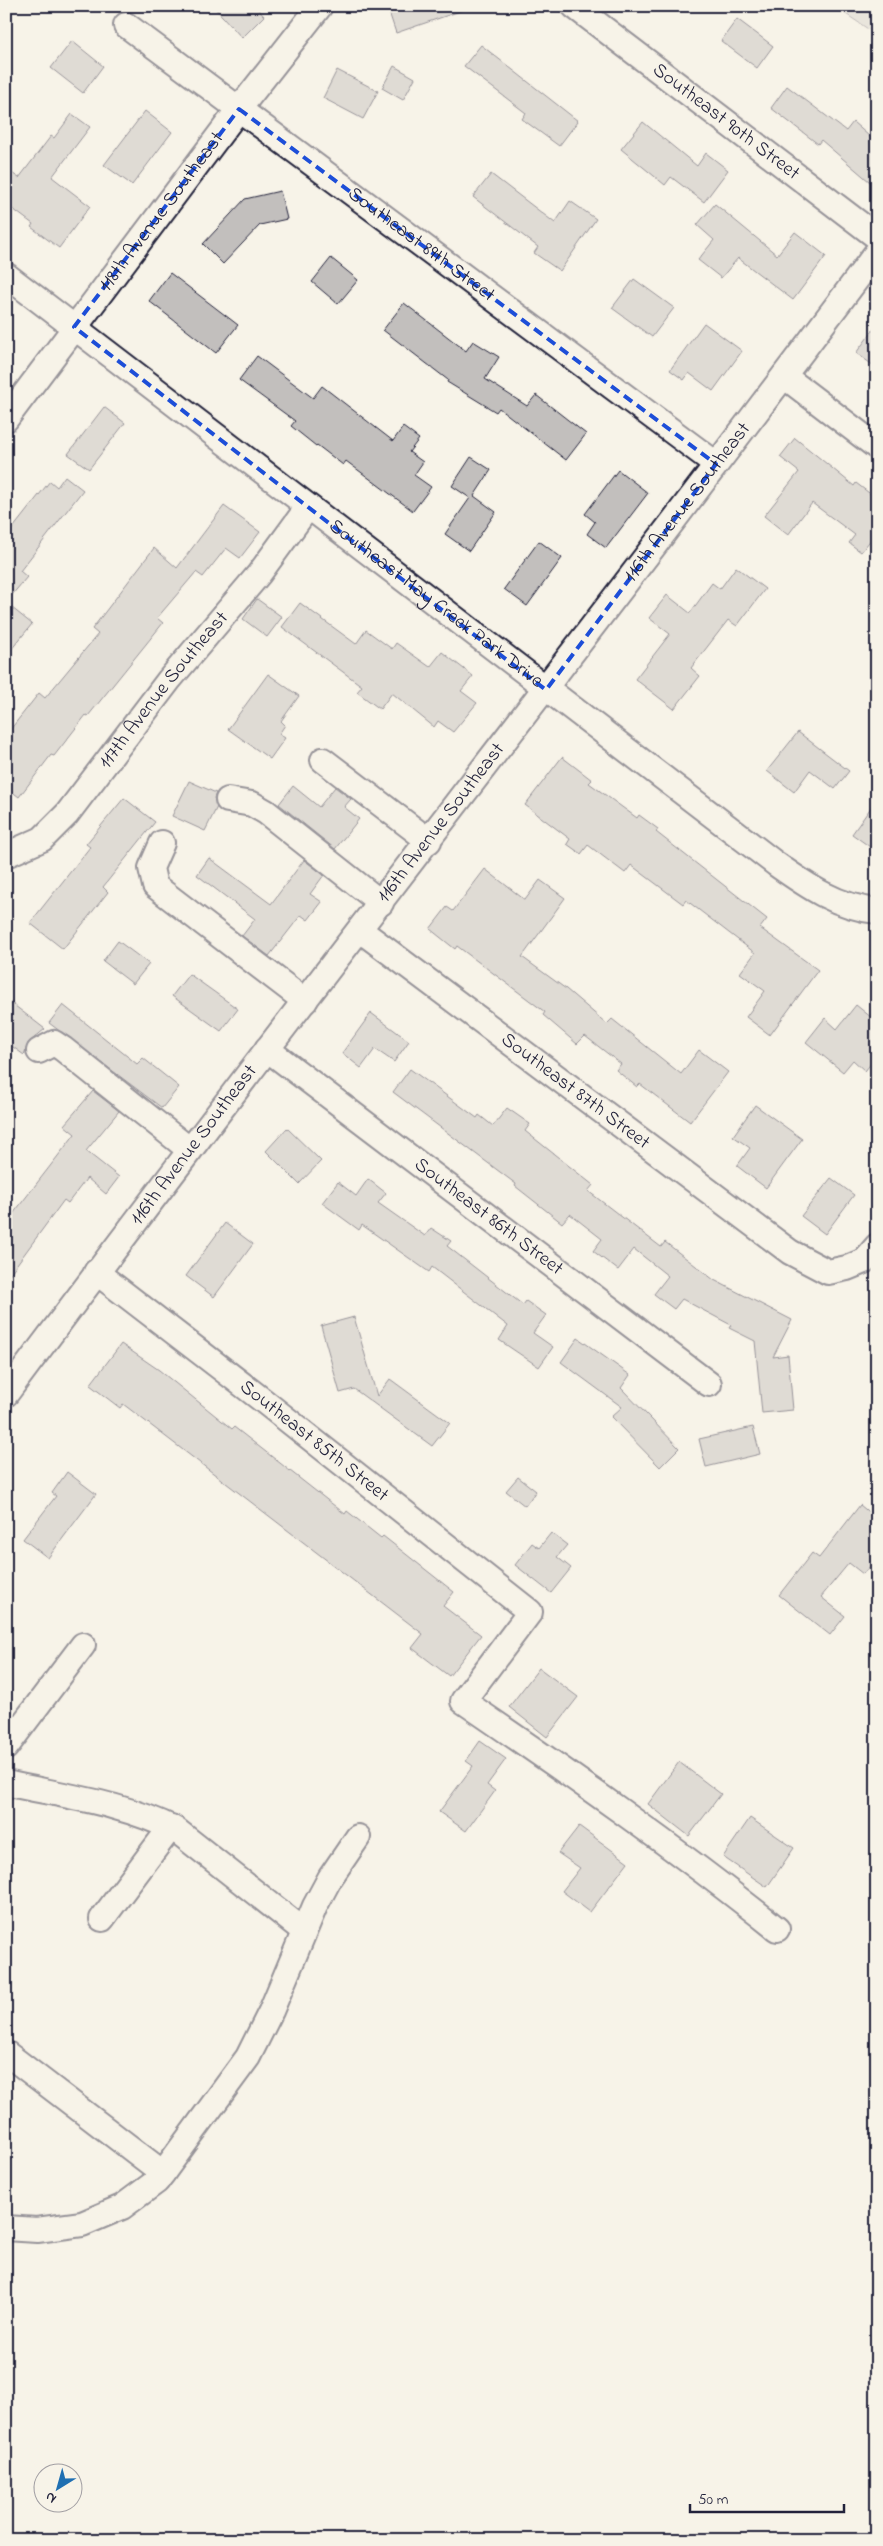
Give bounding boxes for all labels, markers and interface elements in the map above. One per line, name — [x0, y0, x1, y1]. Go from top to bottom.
street label: Southeast 90th Street — [646, 56, 806, 188]
street label: 118th Avenue Southeast — [92, 126, 232, 298]
street label: Southeast 89th Street — [341, 180, 501, 310]
street label: 116th Avenue Southeast — [617, 416, 758, 589]
street label: Southeast May Creek Park Drive — [322, 512, 549, 695]
street label: 117th Avenue Southeast — [92, 605, 236, 775]
street label: 116th Avenue Southeast — [370, 737, 512, 909]
street label: Southeast 87th Street — [495, 1026, 656, 1157]
street label: 116th Avenue Southeast — [123, 1058, 265, 1231]
street label: Southeast 86th Street — [408, 1151, 569, 1283]
street label: Southeast 85th Street — [233, 1373, 395, 1509]
north arrow — [32, 2464, 82, 2514]
scale bar — [690, 2481, 844, 2513]
text: N — [41, 2486, 61, 2508]
text: 50 m — [698, 2489, 729, 2511]

